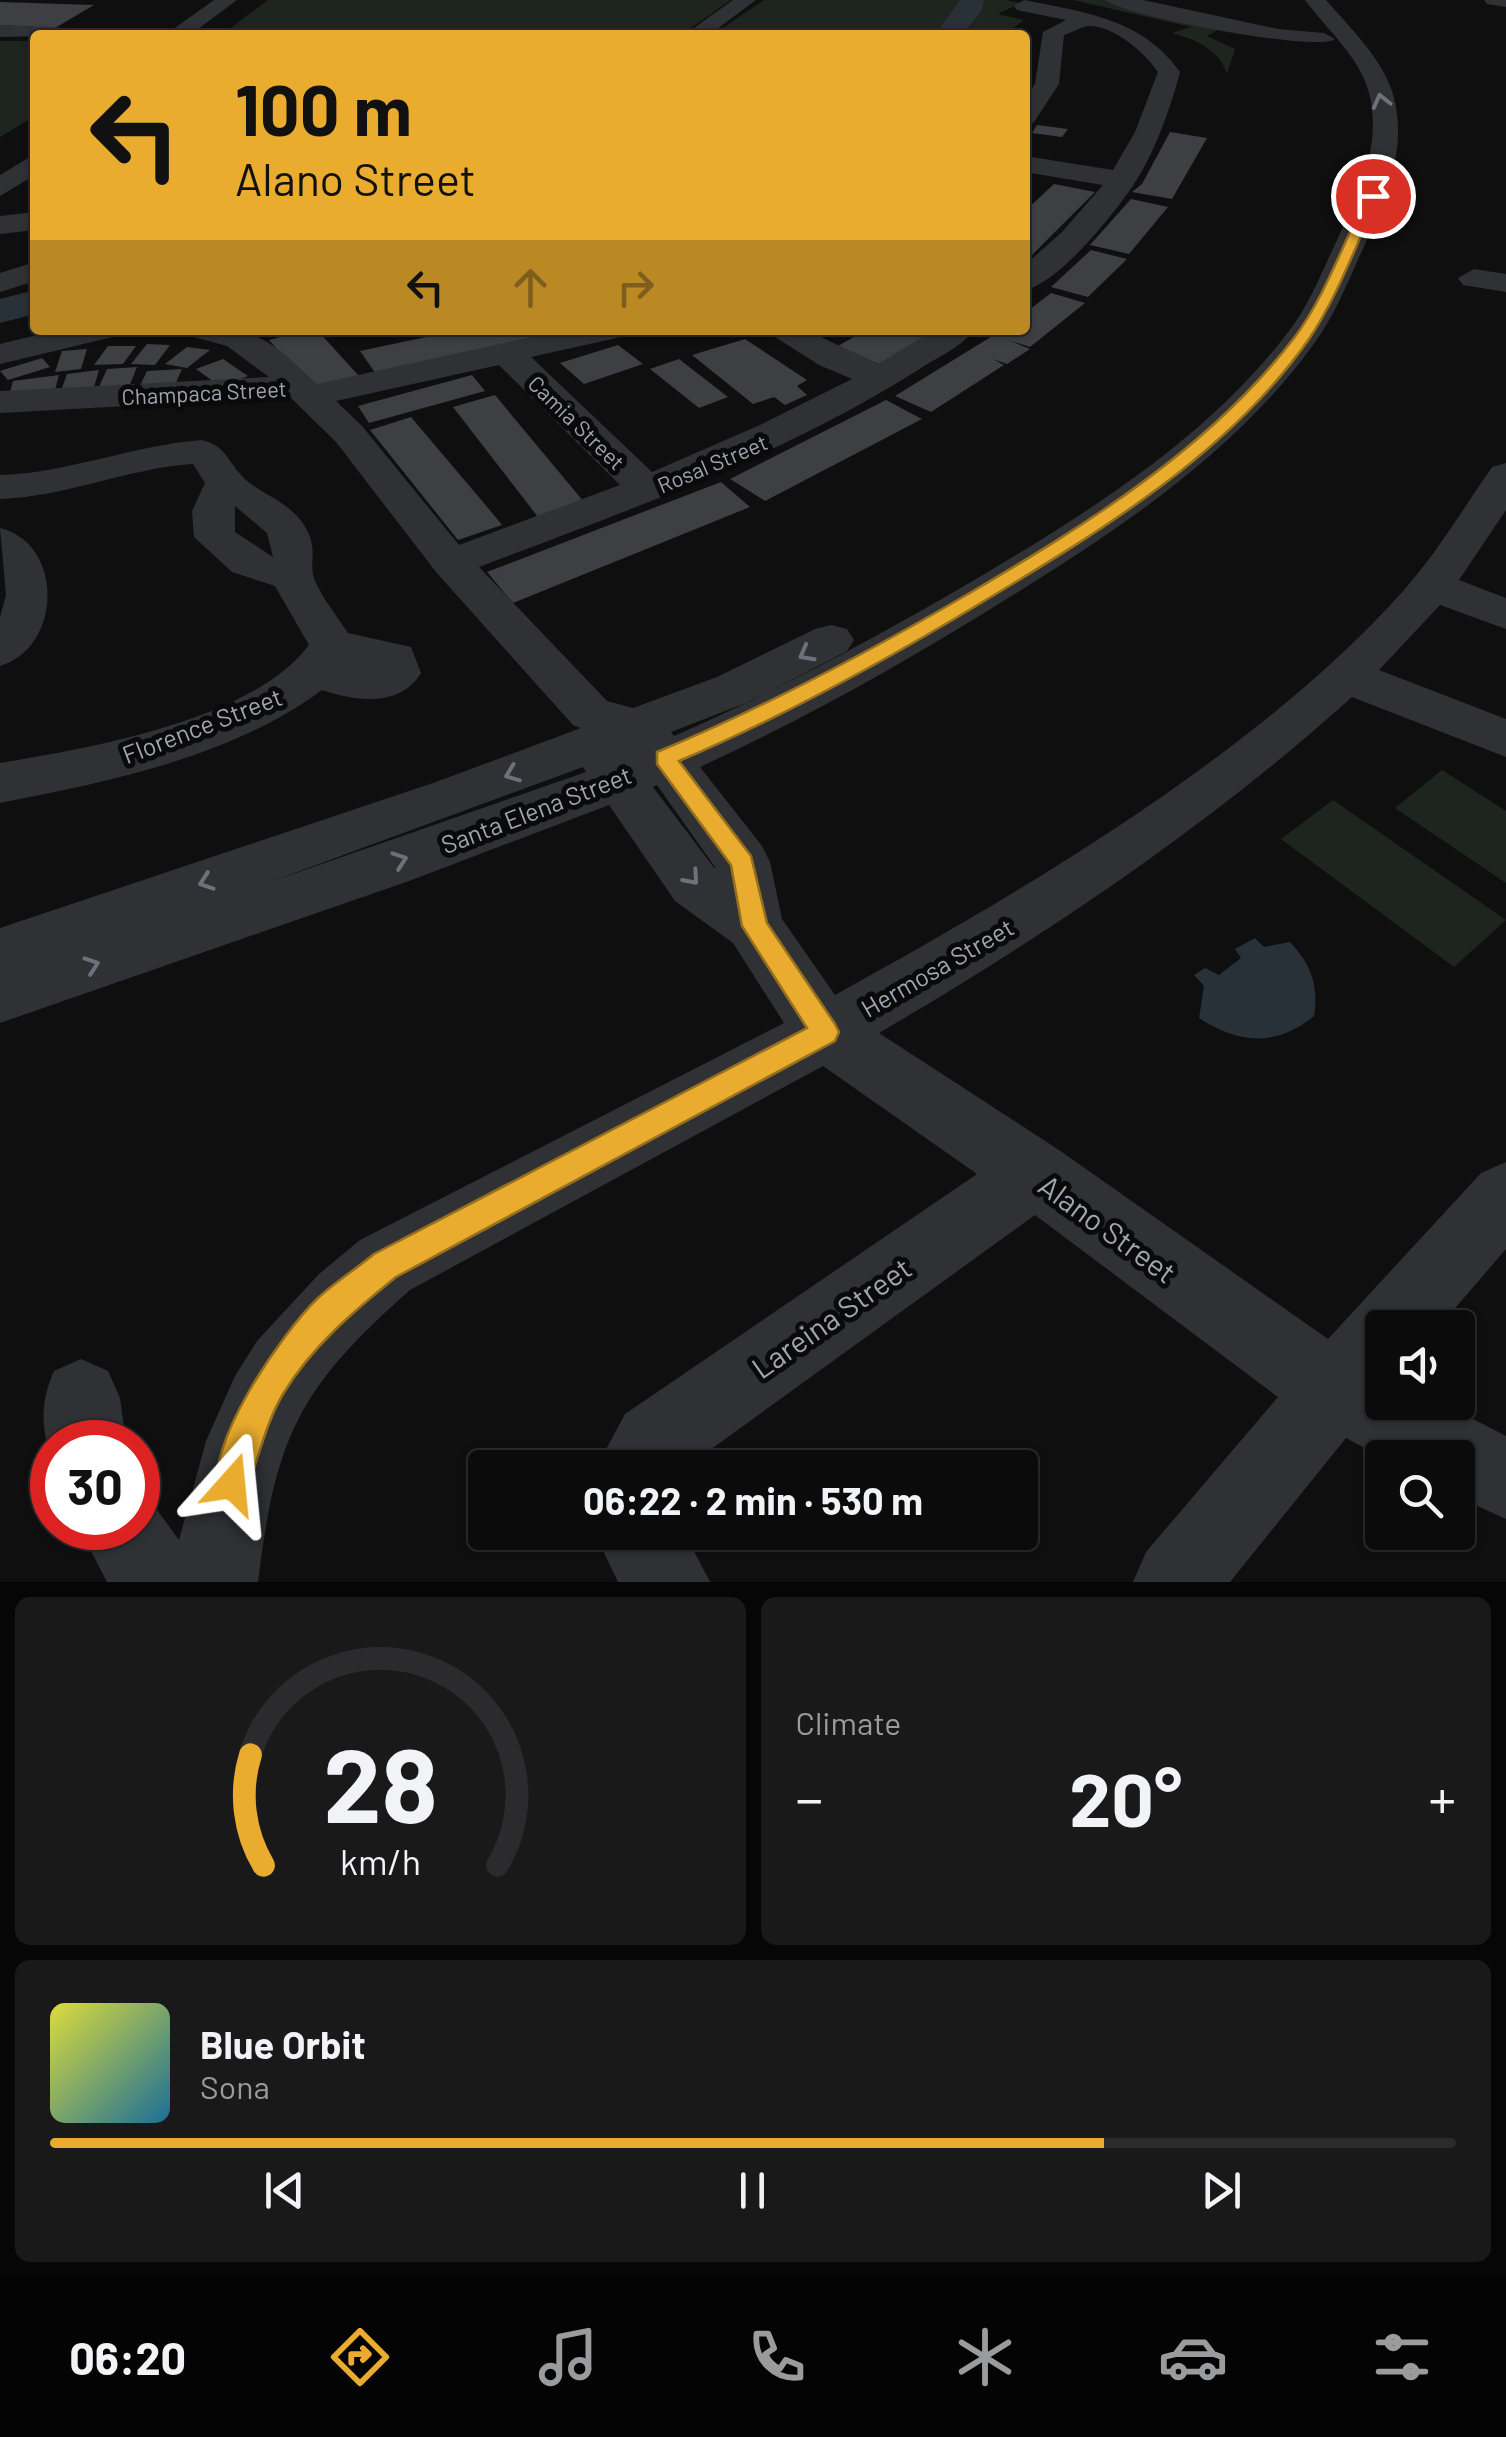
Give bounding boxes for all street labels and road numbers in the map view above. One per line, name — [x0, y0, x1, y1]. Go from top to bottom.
street label: Camia Street — [523, 370, 631, 474]
street label: Champaca Street — [121, 375, 287, 409]
street label: Rosal Street — [653, 428, 771, 498]
street label: Florence Street — [118, 681, 286, 769]
street label: Santa Elena Street — [437, 759, 635, 859]
street label: Hermosa Street — [855, 911, 1019, 1023]
street label: Alano Street — [1032, 1166, 1184, 1290]
street label: Lareina Street — [744, 1249, 918, 1385]

